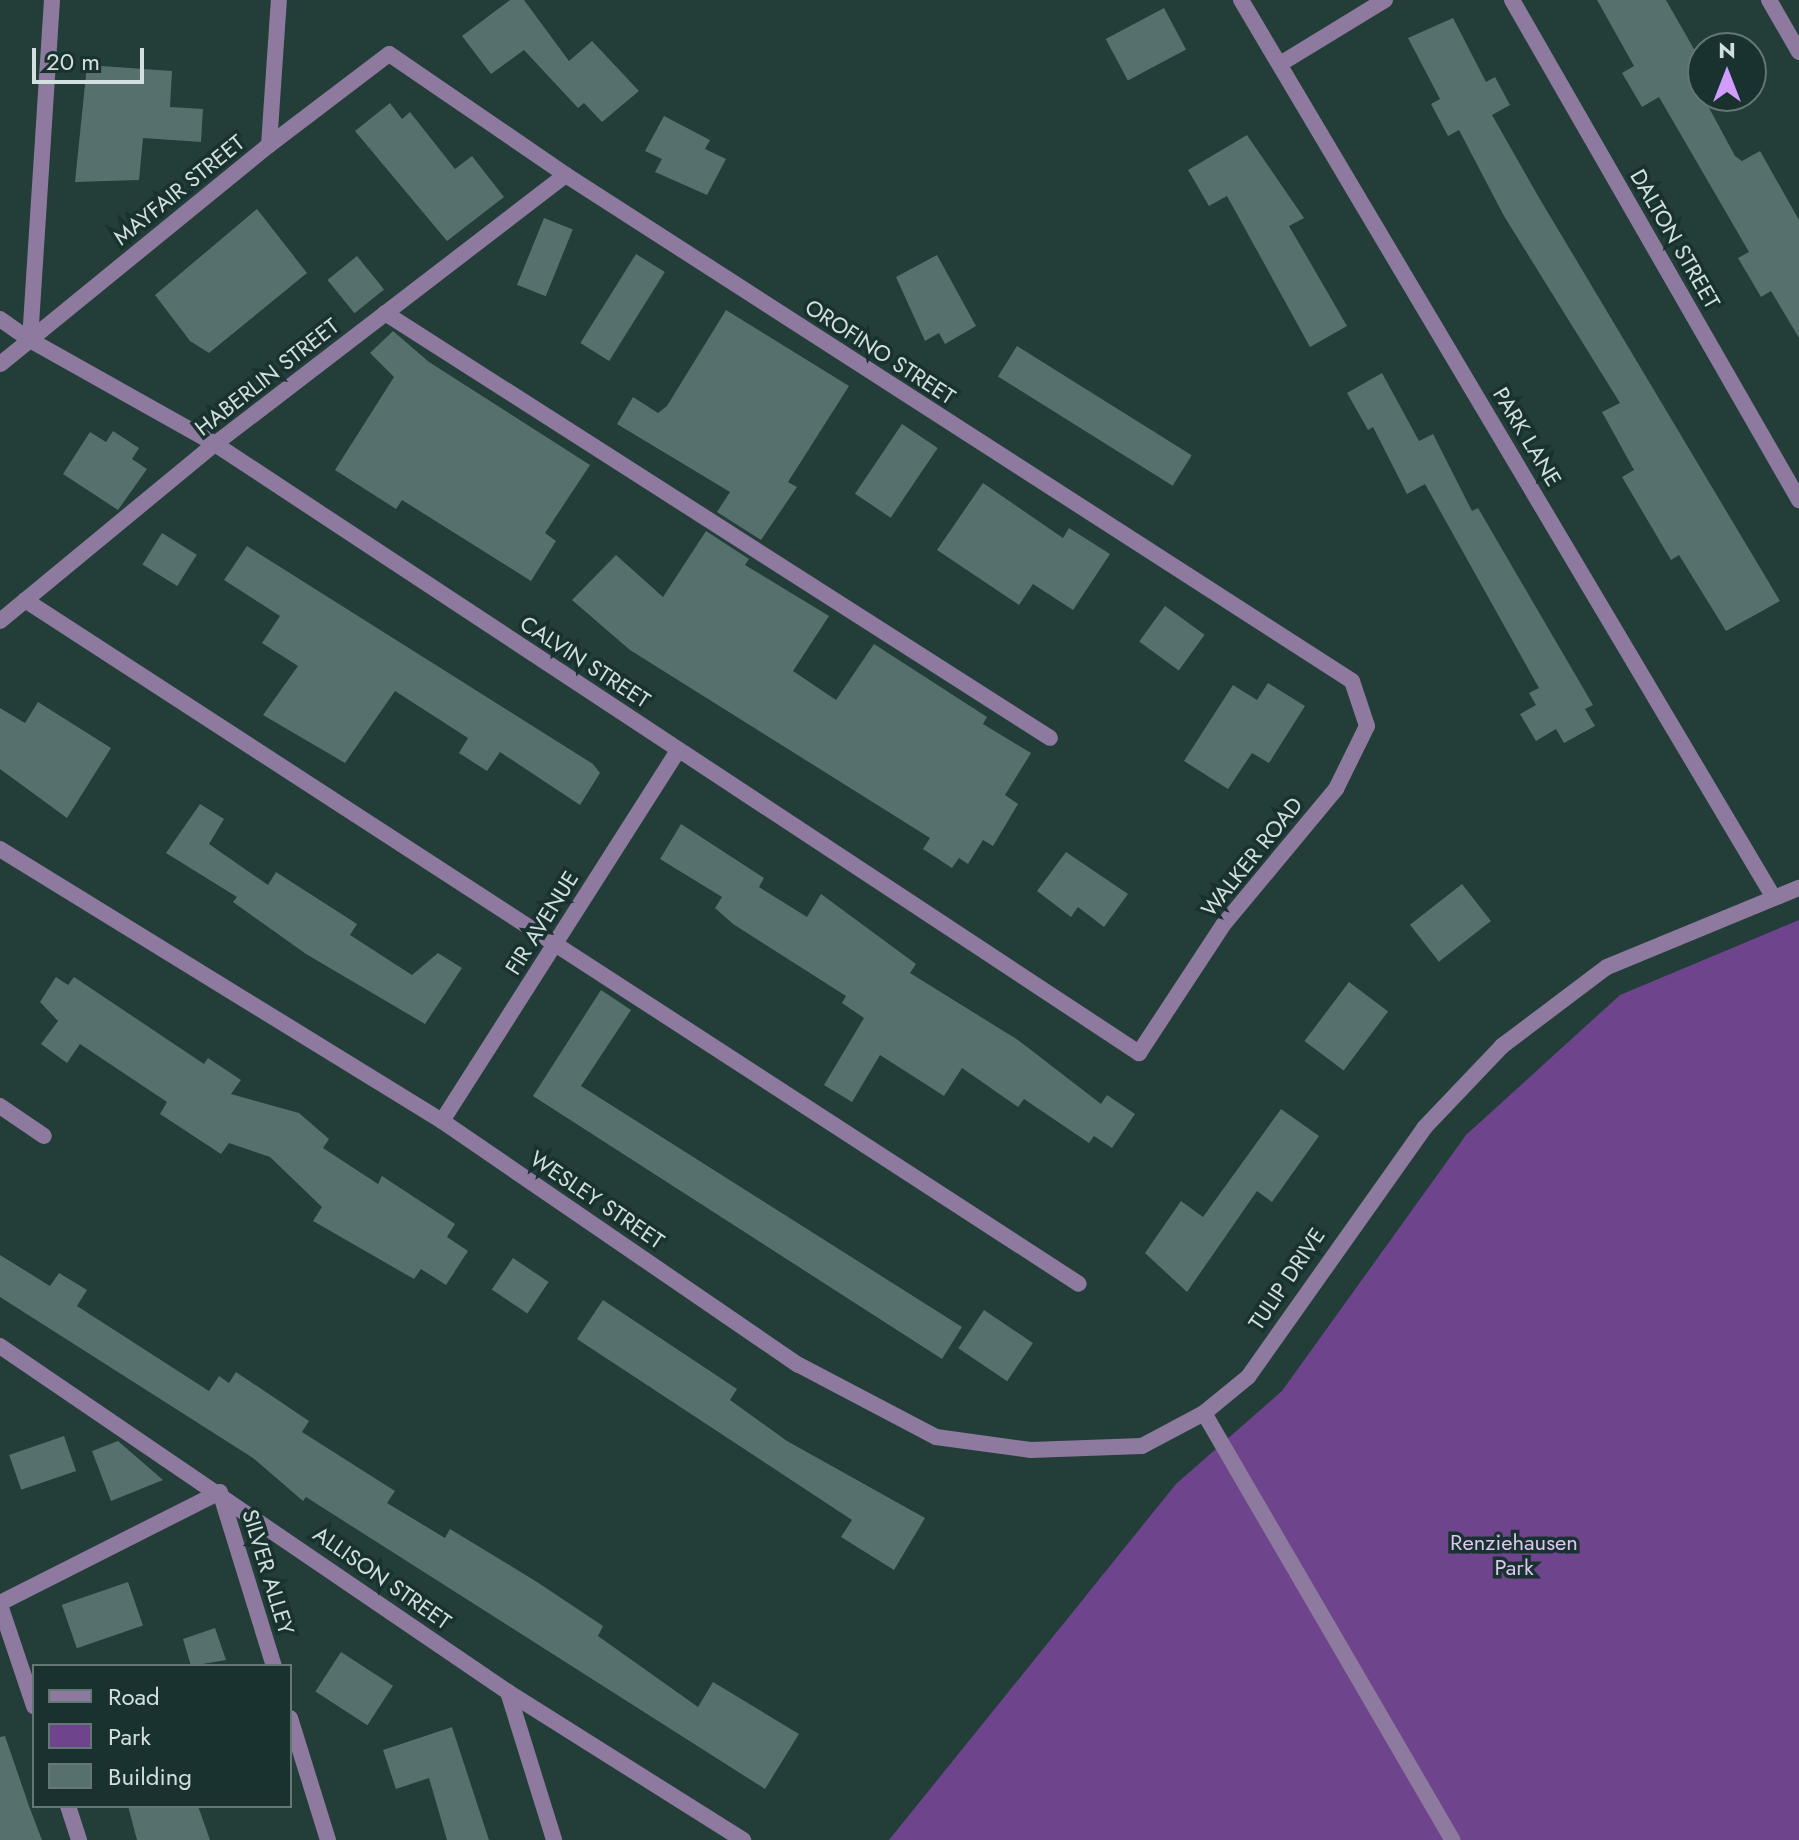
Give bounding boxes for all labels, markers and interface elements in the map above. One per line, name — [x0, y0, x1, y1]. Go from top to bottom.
scale bar — [36, 32, 148, 82]
north arrow — [1687, 32, 1767, 112]
text: N — [1718, 34, 1736, 66]
text: 20 m — [46, 44, 100, 79]
street label: MAYFAIR STREET — [108, 129, 250, 251]
street label: DALTON STREET — [1624, 165, 1726, 313]
street label: OROFINO STREET — [800, 294, 960, 410]
street label: HABERLIN STREET — [190, 313, 344, 441]
street label: PARK LANE — [1487, 383, 1567, 491]
street label: CALVIN STREET — [515, 610, 655, 714]
street label: WALKER ROAD — [1196, 792, 1308, 922]
street label: FIR AVENUE — [500, 866, 584, 980]
street label: WESLEY STREET — [525, 1145, 669, 1255]
street label: TULIP DRIVE — [1243, 1223, 1331, 1335]
street label: SILVER ALLEY — [236, 1506, 300, 1638]
street label: ALLISON STREET — [308, 1521, 456, 1635]
park label: Renziehausen Park — [1450, 1529, 1578, 1580]
legend — [32, 1664, 292, 1808]
text: Road — [108, 1679, 160, 1714]
text: Park — [108, 1719, 151, 1754]
text: Building — [108, 1759, 192, 1794]

